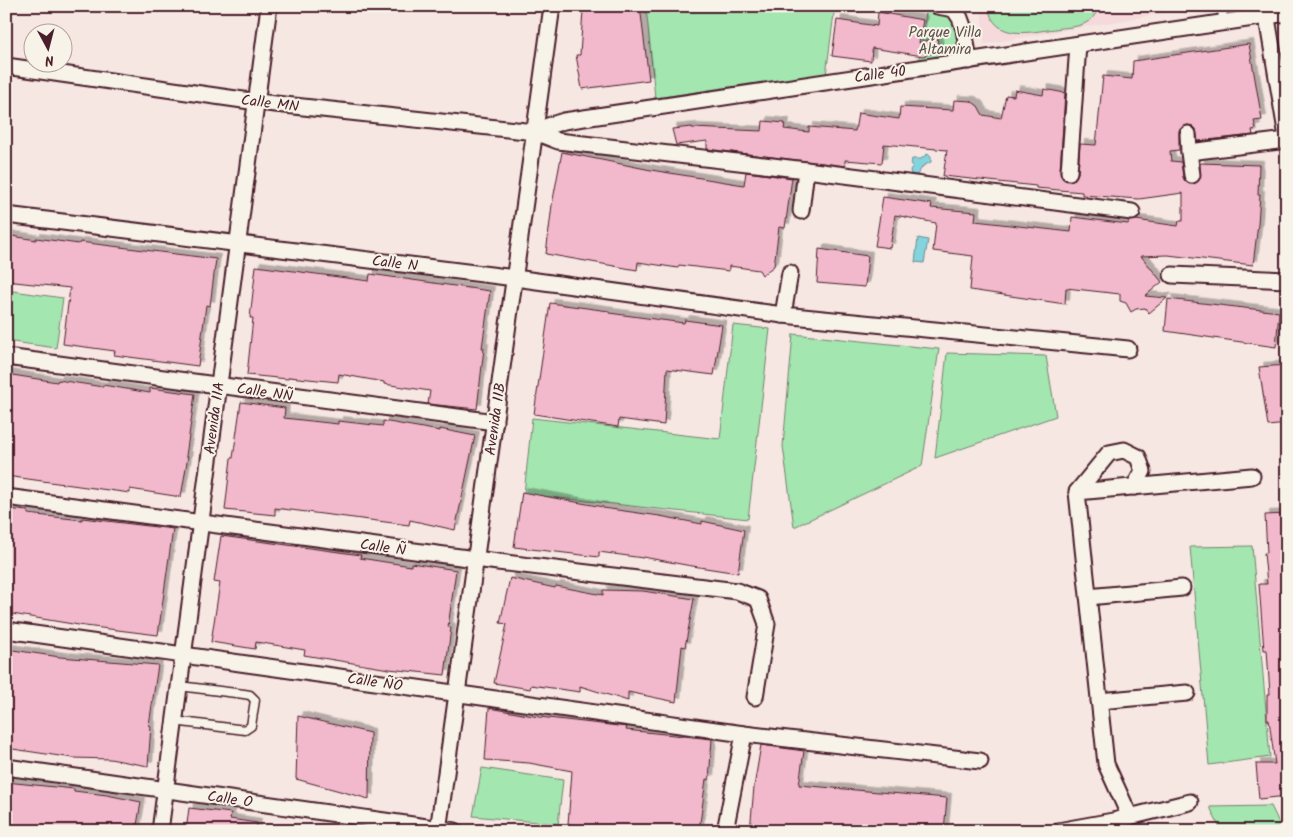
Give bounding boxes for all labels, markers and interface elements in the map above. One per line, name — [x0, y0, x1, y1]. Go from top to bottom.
park label: Parque Villa Altamira — [908, 21, 982, 62]
north arrow — [22, 22, 72, 72]
text: N — [44, 48, 55, 71]
street label: Calle 40 — [853, 59, 908, 90]
street label: Calle MN — [240, 89, 300, 119]
street label: Calle N — [370, 249, 419, 279]
street label: Calle NÑ — [235, 377, 294, 409]
street label: Avenida 11A — [198, 380, 232, 456]
street label: Avenida 11B — [479, 381, 513, 457]
street label: Calle Ñ — [358, 533, 407, 563]
street label: Calle ÑO — [346, 667, 404, 699]
street label: Calle O — [206, 785, 254, 815]

